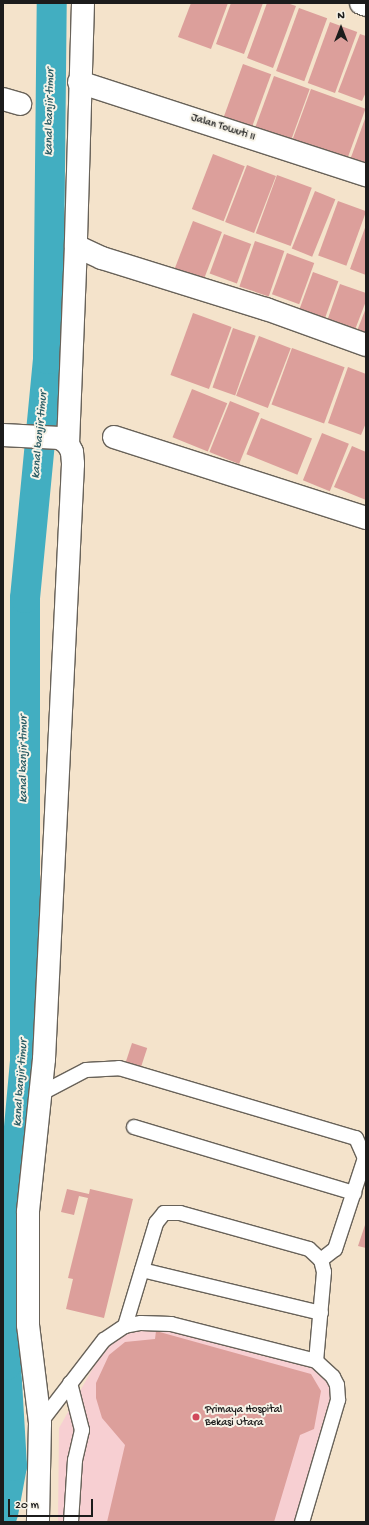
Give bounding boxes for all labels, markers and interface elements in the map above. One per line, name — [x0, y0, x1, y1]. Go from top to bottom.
north arrow — [321, 8, 361, 48]
text: N — [337, 10, 345, 22]
water label: kanal banjir timur — [43, 68, 59, 156]
street label: Jalan Towuti II — [189, 111, 257, 145]
water label: kanal banjir timur — [30, 391, 52, 479]
water label: kanal banjir timur — [18, 715, 32, 803]
water label: kanal banjir timur — [12, 1039, 32, 1127]
place label: Primaya Hospital Bekasi Utara — [205, 1404, 282, 1430]
marker: Primaya Hospital Bekasi Utara — [190, 1411, 202, 1423]
scale bar — [10, 1491, 95, 1517]
text: 20 m — [15, 1499, 39, 1513]

